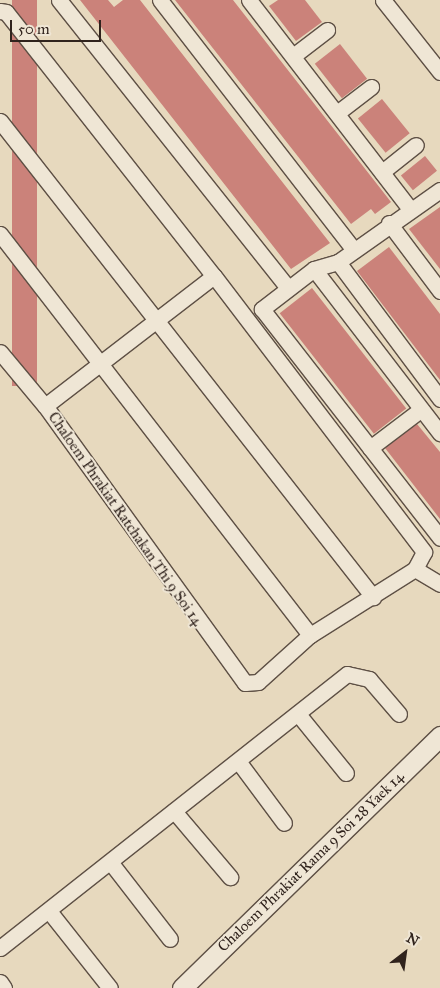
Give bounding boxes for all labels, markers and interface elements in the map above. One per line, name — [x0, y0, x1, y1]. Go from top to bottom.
scale bar — [12, 10, 104, 42]
text: 50 m — [18, 20, 50, 38]
street label: Chaloem Phrakiat Ratchakan Thi 9 Soi 14 — [44, 409, 206, 629]
street label: Chaloem Phrakiat Rama 9 Soi 28 Yaek 14 — [214, 768, 408, 956]
north arrow — [380, 928, 430, 978]
text: N — [403, 929, 422, 950]

